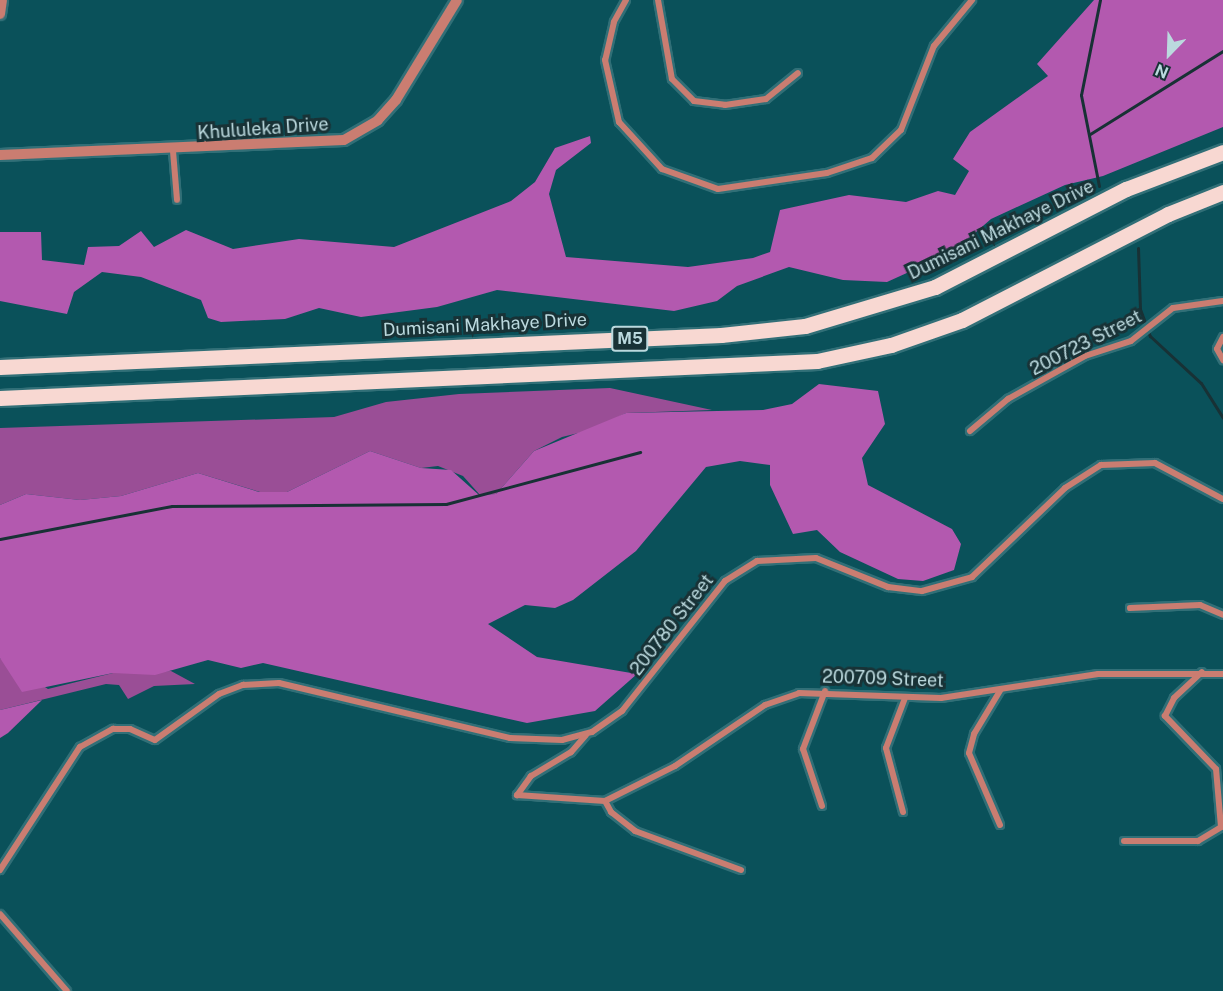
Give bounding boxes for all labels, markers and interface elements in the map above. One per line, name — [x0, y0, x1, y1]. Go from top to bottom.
north arrow — [1139, 24, 1199, 84]
text: N — [1152, 60, 1171, 82]
street label: Khululeka Drive — [197, 114, 329, 144]
street label: Dumisani Makhaye Drive — [904, 175, 1098, 285]
street label: 200723 Street — [1027, 306, 1145, 380]
street label: Dumisani Makhaye Drive — [382, 309, 588, 341]
road number: M5 — [610, 326, 650, 352]
street label: 200780 Street — [626, 570, 718, 680]
street label: 200709 Street — [822, 666, 944, 692]

